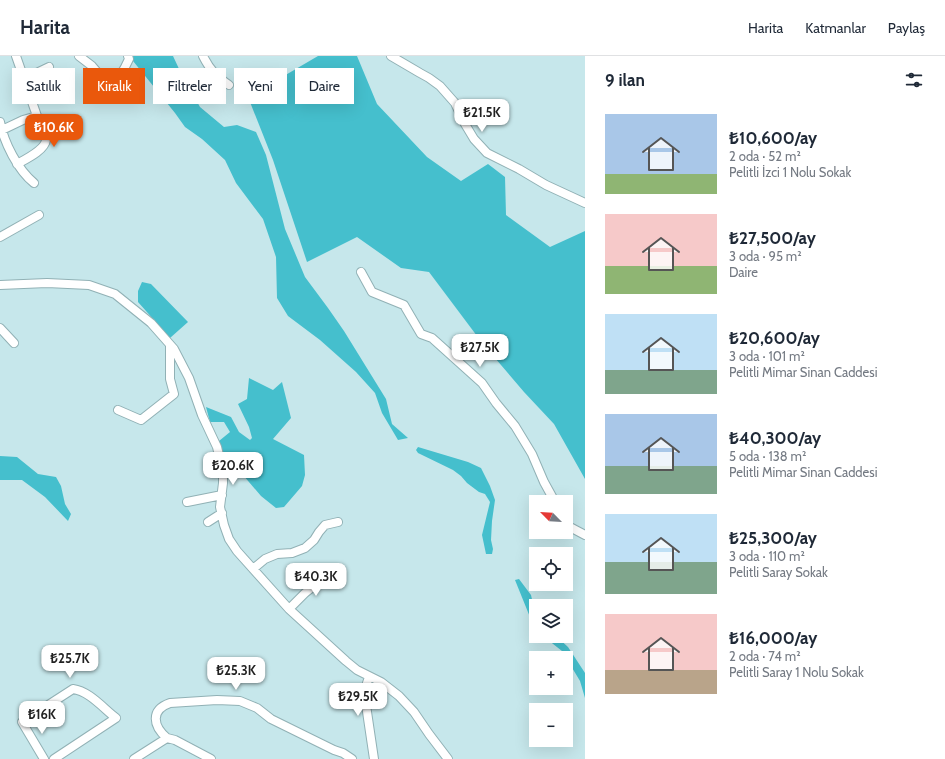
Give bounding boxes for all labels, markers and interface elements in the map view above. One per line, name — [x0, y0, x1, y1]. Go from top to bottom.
text: Harita — [20, 16, 70, 39]
text: Harita — [748, 19, 783, 37]
text: Katmanlar — [805, 19, 866, 37]
text: Paylaş — [888, 19, 925, 37]
chip: Satılık — [12, 68, 75, 104]
chip: Kiralık — [83, 68, 145, 104]
chip: Filtreler — [153, 68, 226, 104]
chip: Yeni — [234, 68, 287, 104]
chip: Daire — [295, 68, 354, 104]
icon: filters — [903, 69, 925, 91]
text: 9 ilan — [605, 70, 645, 90]
pin: ₺21.5K — [449, 99, 515, 133]
text: ₺21.5K — [463, 104, 501, 120]
pin: ₺10.6K — [21, 114, 87, 148]
text: ₺10.6K — [34, 119, 74, 135]
text: ₺10,600/ay — [729, 128, 817, 148]
icon: home — [637, 130, 685, 178]
text: 2 oda · 52 m² — [729, 148, 801, 164]
text: Pelitli İzci 1 Nolu Sokak — [729, 164, 851, 180]
text: ₺27,500/ay — [729, 228, 816, 248]
icon: home — [637, 230, 685, 278]
text: 3 oda · 95 m² — [729, 248, 802, 264]
text: Daire — [729, 264, 758, 280]
text: ₺20,600/ay — [729, 328, 820, 348]
icon: home — [637, 330, 685, 378]
pin: ₺27.5K — [447, 334, 513, 368]
text: ₺27.5K — [461, 339, 499, 355]
text: 3 oda · 101 m² — [729, 348, 805, 364]
text: Pelitli Mimar Sinan Caddesi — [729, 364, 877, 380]
text: ₺40,300/ay — [729, 428, 821, 448]
icon: home — [637, 430, 685, 478]
text: 5 oda · 138 m² — [729, 448, 806, 464]
pin: ₺20.6K — [200, 452, 266, 486]
text: ₺20.6K — [212, 457, 254, 473]
text: Pelitli Mimar Sinan Caddesi — [729, 464, 877, 480]
north arrow — [529, 495, 573, 539]
map controls — [529, 495, 573, 747]
text: ₺25,300/ay — [729, 528, 817, 548]
icon: home — [637, 530, 685, 578]
button: locate — [529, 547, 573, 591]
text: 3 oda · 110 m² — [729, 548, 805, 564]
pin: ₺40.3K — [283, 563, 349, 597]
text: Pelitli Saray Sokak — [729, 564, 828, 580]
text: ₺40.3K — [295, 568, 337, 584]
button: layers — [529, 599, 573, 643]
text: ₺16,000/ay — [729, 628, 817, 648]
icon: home — [637, 630, 685, 678]
pin: ₺25.7K — [37, 645, 103, 679]
text: 2 oda · 74 m² — [729, 648, 801, 664]
text: ₺25.7K — [50, 650, 90, 666]
button: + — [529, 651, 573, 695]
pin: ₺25.3K — [203, 657, 269, 691]
text: ₺25.3K — [216, 662, 256, 678]
text: Pelitli Saray 1 Nolu Sokak — [729, 664, 864, 680]
pin: ₺29.5K — [325, 683, 391, 717]
text: ₺29.5K — [338, 688, 378, 704]
pin: ₺16K — [18, 701, 66, 735]
button: − — [529, 703, 573, 747]
text: ₺16K — [28, 706, 56, 722]

